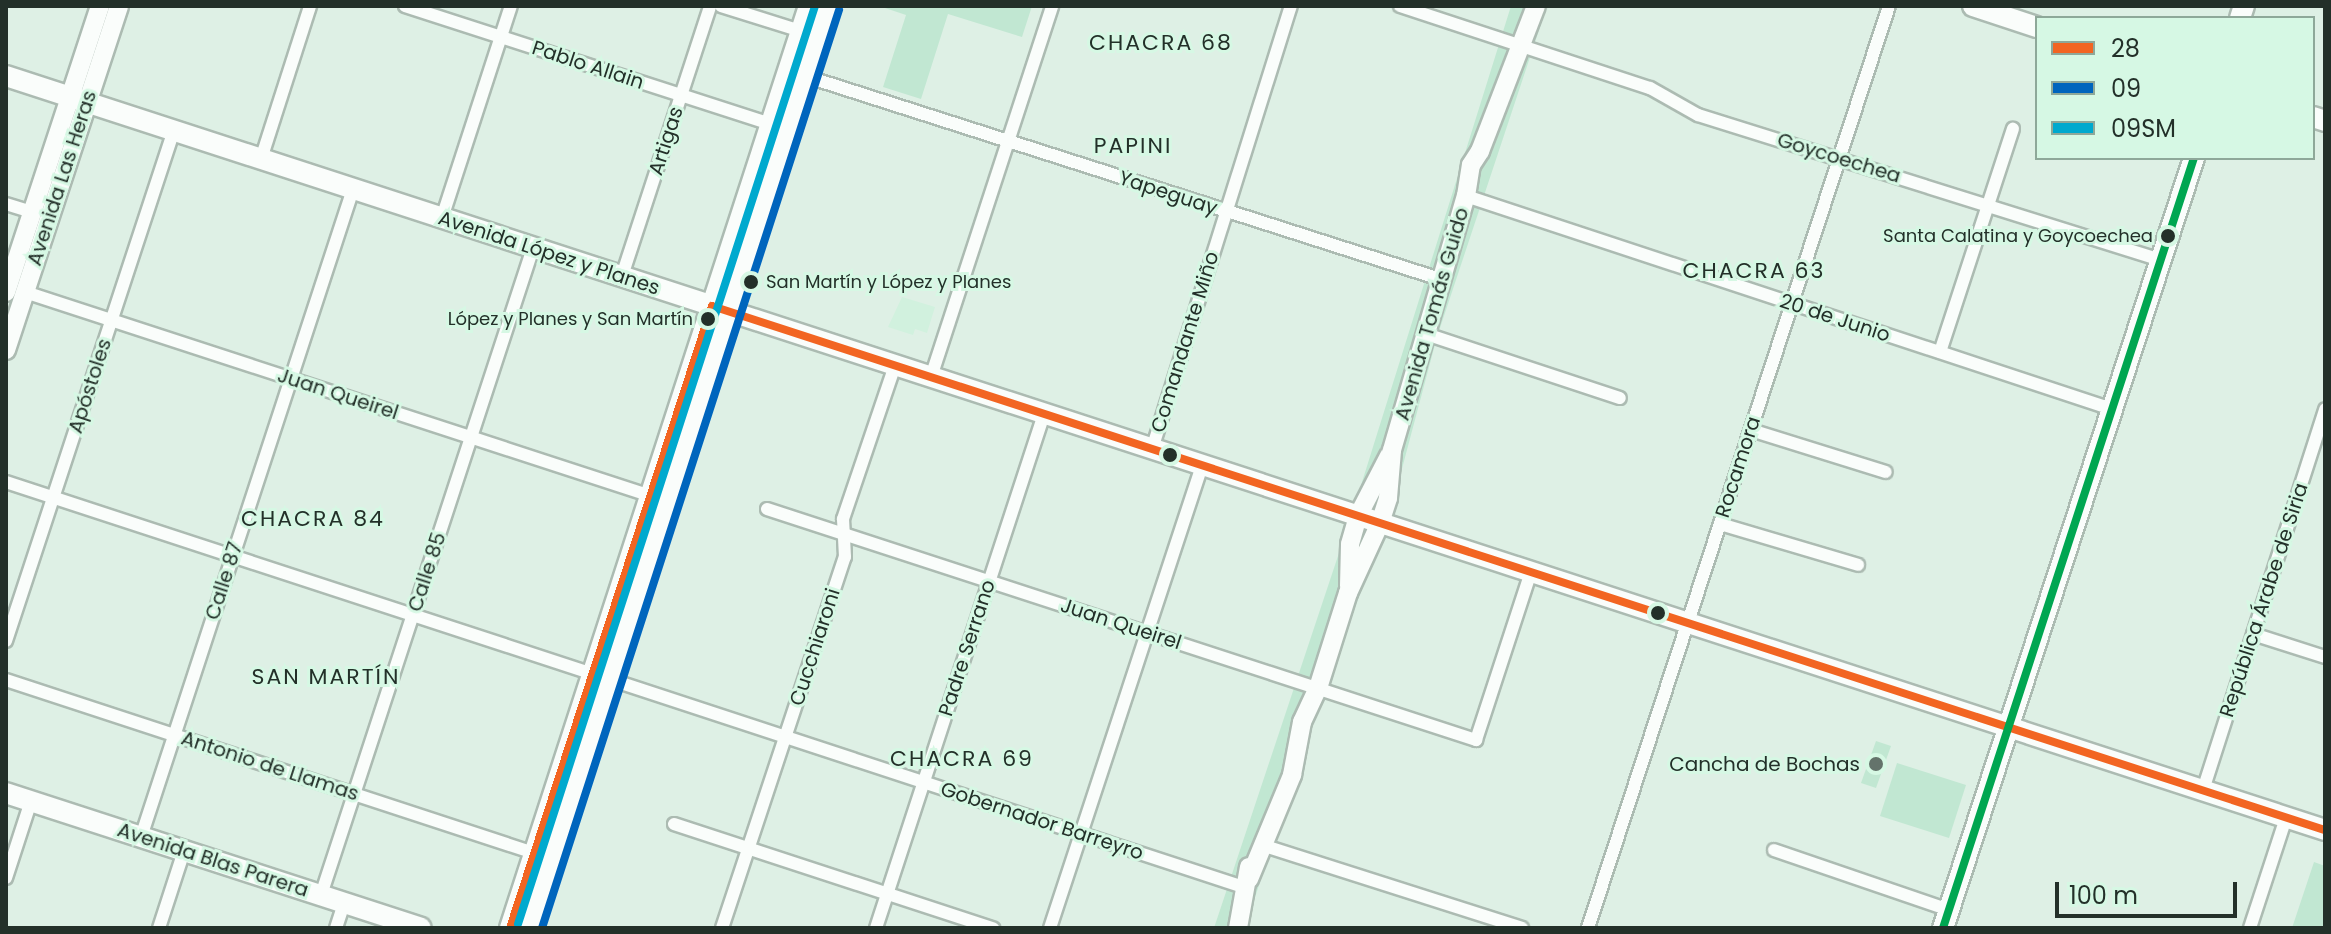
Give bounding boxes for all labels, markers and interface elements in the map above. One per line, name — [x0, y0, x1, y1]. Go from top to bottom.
legend — [2035, 16, 2315, 160]
district label: CHACRA 68 — [1089, 30, 1233, 56]
text: 28 — [2111, 32, 2140, 65]
street label: Pablo Allain — [529, 36, 647, 94]
text: 09 — [2111, 72, 2141, 105]
street label: Avenida Las Heras — [22, 87, 102, 269]
street label: Artigas — [644, 104, 688, 178]
text: 09SM — [2111, 112, 2176, 145]
street label: Goycoechea — [1774, 128, 1904, 188]
district label: PAPINI — [1094, 133, 1172, 159]
street label: Yapeguay — [1116, 166, 1220, 220]
street label: Avenida Tomás Guido — [1390, 205, 1474, 423]
street label: Avenida López y Planes — [435, 206, 663, 300]
place label: Santa Calatina y Goycoechea — [1883, 225, 2153, 247]
marker: Santa Calatina y Goycoechea — [2160, 228, 2176, 244]
street label: Comandante Miño — [1146, 249, 1224, 435]
district label: CHACRA 63 — [1682, 258, 1826, 284]
place label: San Martín y López y Planes — [766, 271, 1011, 293]
marker: San Martín y López y Planes — [743, 274, 759, 290]
street label: 20 de Junio — [1777, 289, 1893, 347]
place label: López y Planes y San Martín — [448, 308, 693, 330]
marker: López y Planes y San Martín — [700, 311, 716, 327]
street label: Apóstoles — [63, 336, 117, 436]
street label: Juan Queirel — [275, 363, 401, 425]
street label: Rocamora — [1710, 413, 1766, 521]
unlabelled marker — [1162, 447, 1178, 463]
street label: República Árabe de Siria — [2215, 480, 2313, 720]
district label: CHACRA 84 — [241, 506, 385, 532]
street label: Calle 85 — [403, 529, 451, 615]
street label: Calle 87 — [200, 539, 248, 623]
street label: Padre Serrano — [934, 577, 1000, 719]
street label: Cucchiaroni — [785, 585, 845, 709]
street label: Juan Queirel — [1058, 593, 1184, 655]
unlabelled marker — [1650, 605, 1666, 621]
district label: SAN MARTÍN — [251, 664, 401, 690]
street label: Antonio de Llamas — [178, 726, 362, 806]
district label: CHACRA 69 — [890, 746, 1034, 772]
place label: Cancha de Bochas — [1669, 752, 1860, 776]
marker: Cancha de Bochas — [1867, 755, 1885, 773]
street label: Gobernador Barreyro — [938, 777, 1146, 865]
street label: Avenida Blas Parera — [114, 818, 312, 902]
scale bar — [2059, 866, 2241, 916]
text: 100 m — [2069, 879, 2138, 912]

